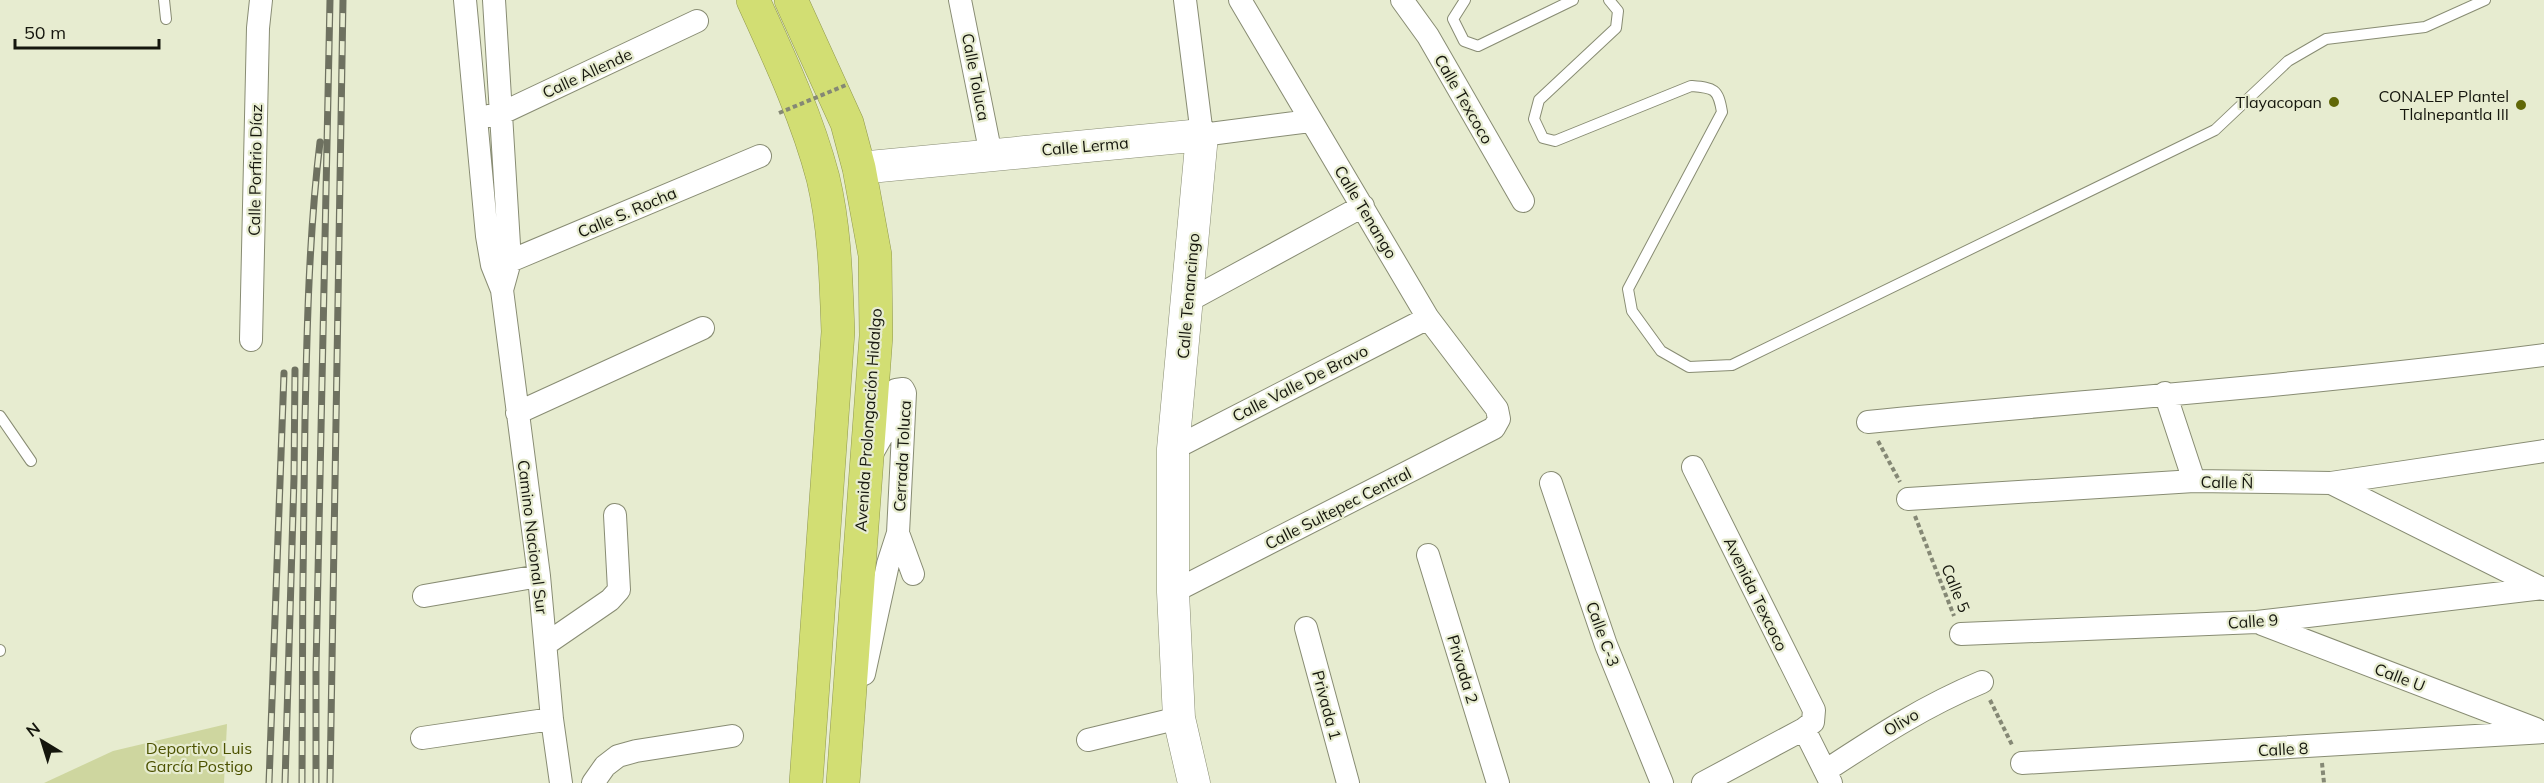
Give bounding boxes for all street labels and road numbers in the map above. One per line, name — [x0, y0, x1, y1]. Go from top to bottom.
street label: Calle Toluca — [958, 31, 994, 123]
street label: Calle Allende — [539, 44, 635, 102]
street label: Calle Texcoco — [1430, 51, 1498, 147]
street label: Calle Porfirio Díaz — [244, 104, 266, 236]
street label: Calle Lerma — [1041, 132, 1129, 160]
street label: Calle Tenango — [1330, 162, 1402, 262]
street label: Calle S. Rocha — [575, 182, 679, 242]
street label: Calle Tenancingo — [1173, 232, 1203, 360]
street label: Avenida Prolongación Hidalgo — [850, 308, 886, 532]
street label: Calle Valle De Bravo — [1229, 340, 1371, 426]
street label: Cerrada Toluca — [889, 400, 915, 512]
street label: Camino Nacional Sur — [514, 459, 552, 615]
street label: Calle Sultepec Central — [1261, 462, 1415, 554]
street label: Calle Ñ — [2200, 472, 2254, 492]
street label: Avenida Texcoco — [1720, 534, 1792, 654]
street label: Calle 5 — [1937, 561, 1975, 615]
street label: Calle C-3 — [1582, 599, 1624, 669]
street label: Calle 9 — [2227, 609, 2279, 633]
street label: Privada 2 — [1443, 632, 1483, 706]
street label: Calle U — [2372, 658, 2428, 696]
street label: Privada 1 — [1308, 668, 1346, 742]
street label: Olivo — [1880, 704, 1922, 740]
street label: Calle 8 — [2257, 738, 2309, 760]

